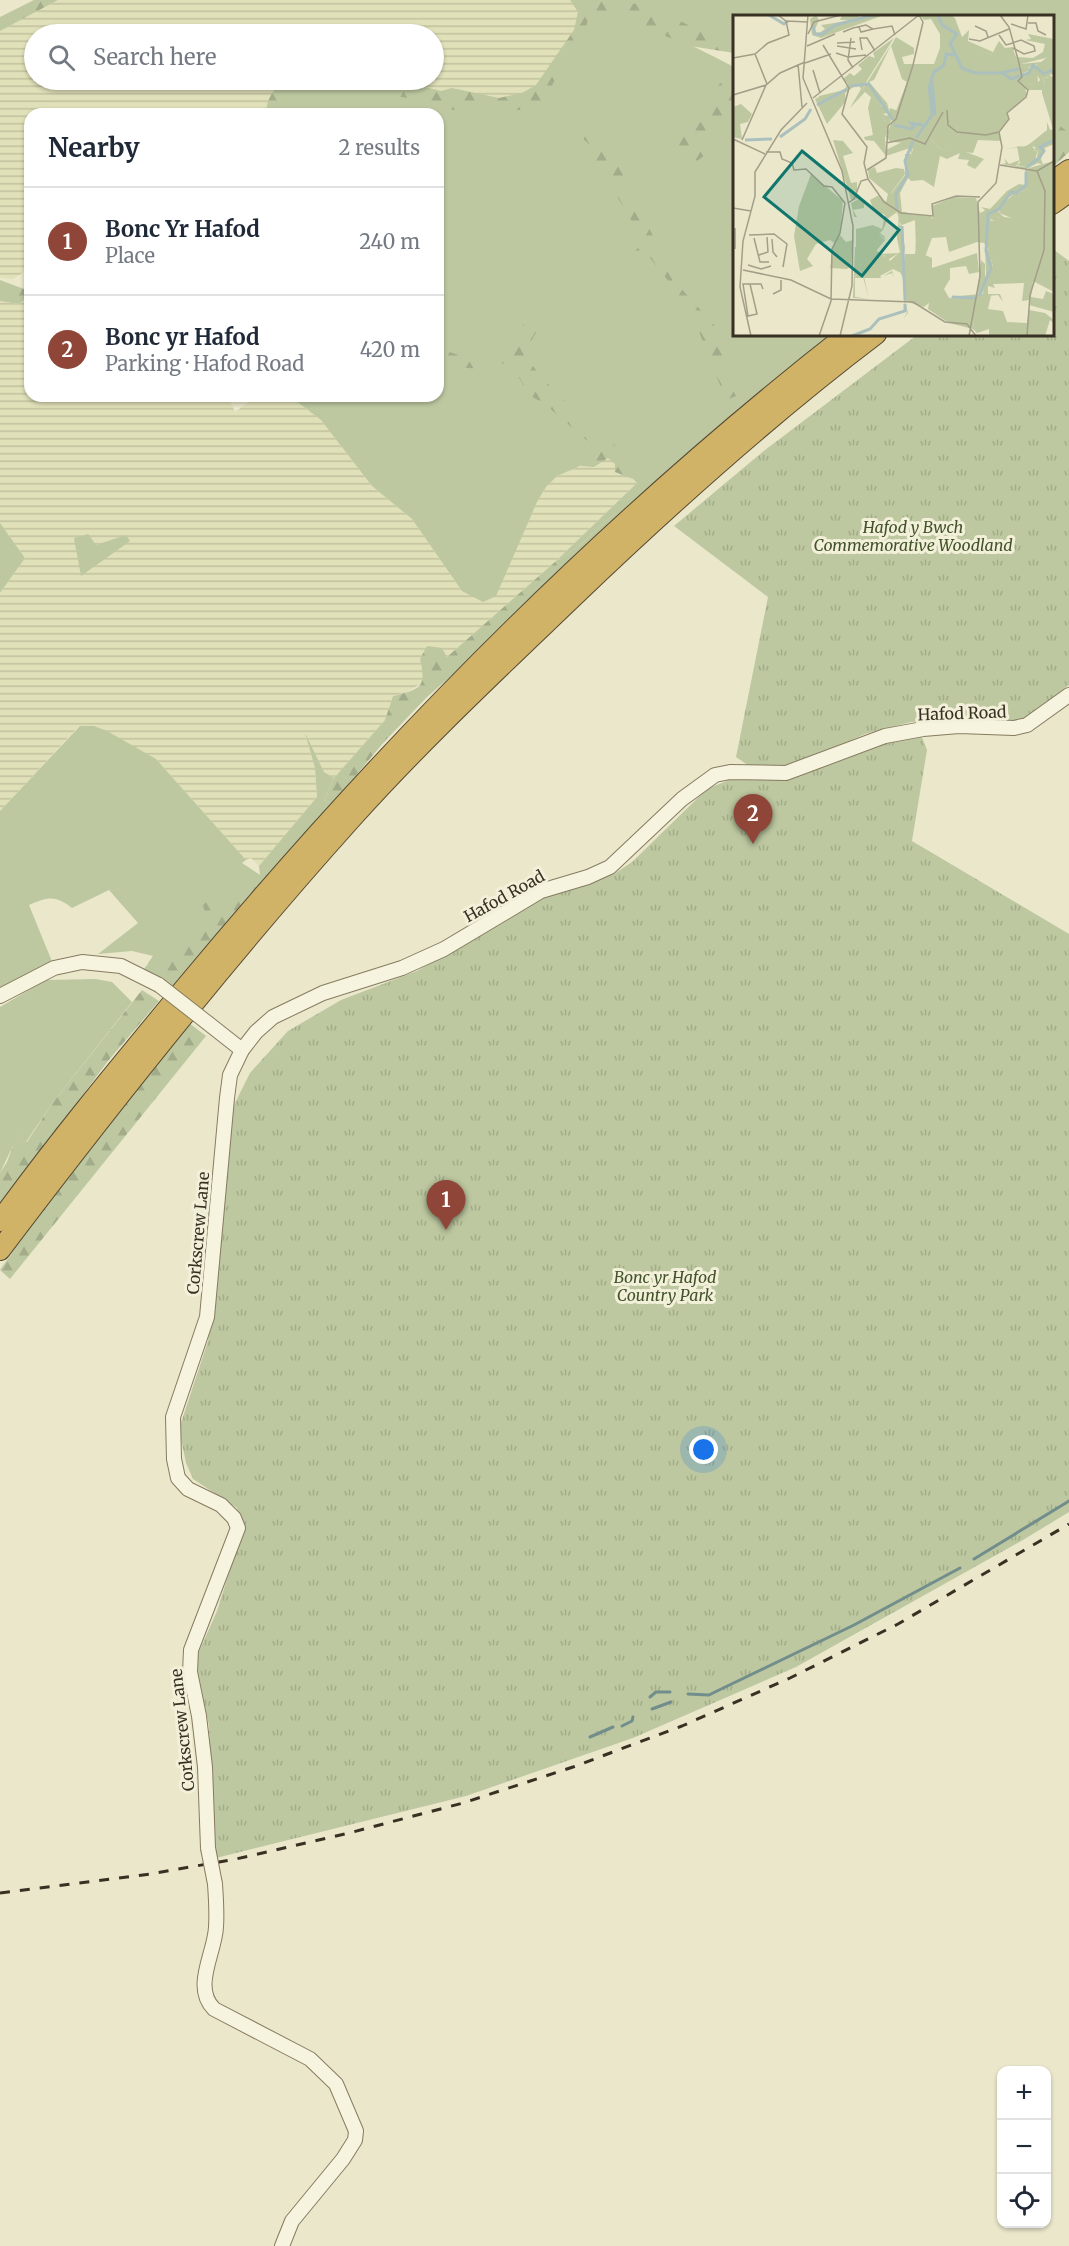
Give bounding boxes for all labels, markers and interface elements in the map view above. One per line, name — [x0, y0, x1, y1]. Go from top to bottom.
inset map — [733, 15, 1054, 336]
search box — [24, 24, 444, 90]
icon: search — [45, 41, 78, 74]
text: Search here — [93, 43, 216, 71]
text: Nearby — [48, 131, 140, 164]
text: 2 results — [338, 135, 420, 160]
text: Bonc Yr Hafod — [105, 215, 260, 243]
text: 1 — [63, 229, 72, 254]
text: 240 m — [359, 229, 420, 254]
text: Place — [105, 243, 155, 268]
text: Bonc yr Hafod — [105, 323, 260, 351]
text: 2 — [62, 337, 73, 362]
text: 420 m — [360, 337, 420, 362]
text: Parking · Hafod Road — [105, 351, 304, 376]
park label: Hafod y Bwch Commemorative Woodland — [813, 517, 1013, 555]
street label: Hafod Road — [917, 701, 1007, 725]
pin: 2 — [734, 794, 772, 844]
street label: Hafod Road — [460, 865, 548, 926]
street label: Corkscrew Lane — [183, 1171, 213, 1295]
pin: 1 — [426, 1180, 466, 1230]
park label: Bonc yr Hafod Country Park — [614, 1267, 717, 1305]
your location — [689, 1435, 718, 1464]
street label: Corkscrew Lane — [166, 1668, 198, 1792]
map controls — [997, 2066, 1051, 2228]
button: + — [997, 2066, 1051, 2120]
button: − — [997, 2120, 1051, 2174]
button: locate — [997, 2174, 1051, 2228]

